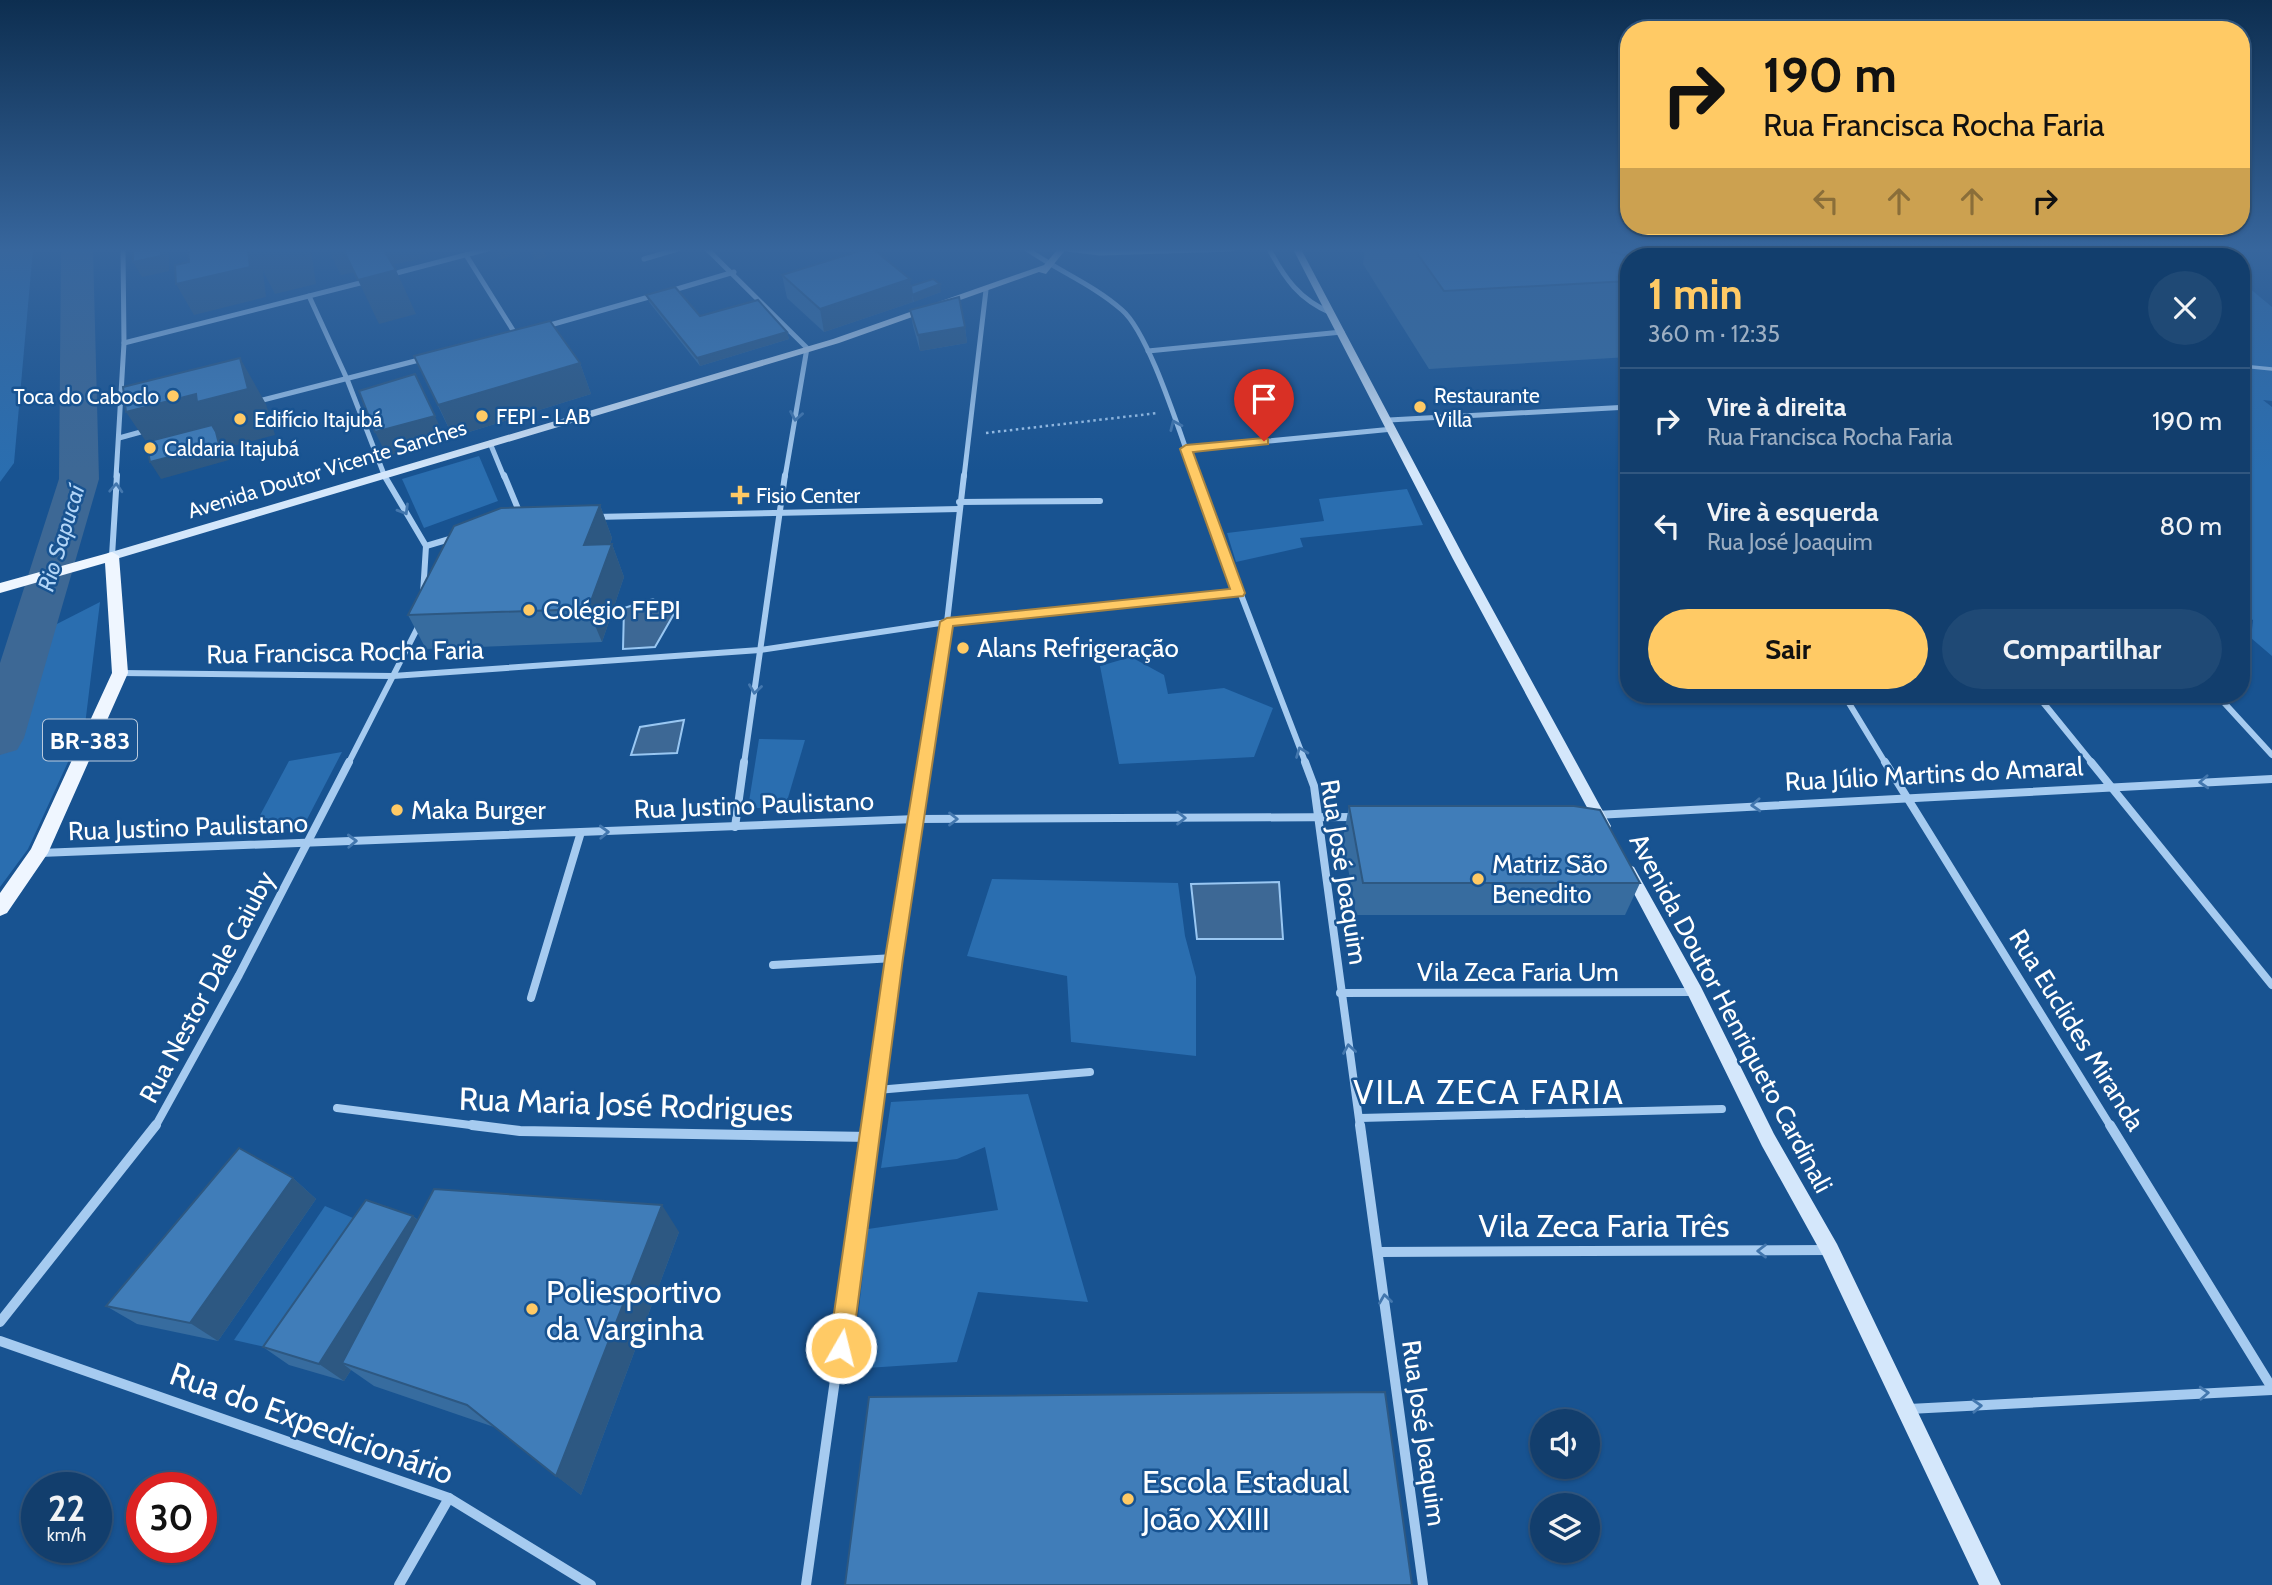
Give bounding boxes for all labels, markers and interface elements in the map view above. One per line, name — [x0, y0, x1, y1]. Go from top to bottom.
text: 190 m — [1763, 45, 1897, 104]
icon: right — [1648, 49, 1739, 140]
text: Rua Francisca Rocha Faria — [1763, 105, 2105, 144]
icon: left — [1807, 182, 1845, 220]
icon: ahead — [1880, 182, 1918, 220]
icon: ahead — [1953, 182, 1991, 220]
icon: right — [2026, 182, 2064, 220]
text: 1 min — [1648, 268, 1743, 320]
button: close — [2148, 271, 2222, 345]
text: 360 m · 12:35 — [1648, 320, 1780, 348]
pin — [1234, 369, 1294, 441]
icon: arrive — [1245, 380, 1283, 418]
place label: Restaurante Villa — [1434, 383, 1540, 432]
place label: Toca do Caboclo — [13, 384, 159, 409]
marker: Toca do Caboclo — [165, 388, 181, 404]
text: Vire à direita — [1707, 391, 1847, 423]
marker: Restaurante Villa — [1412, 399, 1428, 415]
icon: right — [1648, 402, 1686, 440]
place label: FEPI - LAB — [496, 404, 590, 429]
text: 190 m — [2152, 405, 2222, 437]
place label: Edifício Itajubá — [254, 407, 383, 433]
marker: FEPI - LAB — [474, 408, 490, 424]
one-way arrow — [789, 410, 804, 422]
marker: Edifício Itajubá — [232, 411, 248, 427]
street label: Avenida Doutor Vicente Sanches — [185, 415, 470, 523]
one-way arrow — [1169, 420, 1183, 432]
text: Rua Francisca Rocha Faria — [1707, 423, 1953, 451]
place label: Caldaria Itajubá — [164, 436, 299, 462]
marker: Caldaria Itajubá — [142, 440, 158, 456]
water label: Rio Sapucaí — [32, 480, 91, 594]
one-way arrow — [108, 482, 123, 493]
place label: Fisio Center — [756, 483, 860, 508]
marker: Fisio Center — [730, 485, 750, 505]
text: Vire à esquerda — [1707, 496, 1879, 528]
one-way arrow — [396, 502, 409, 515]
icon: left — [1648, 507, 1686, 545]
text: 80 m — [2159, 510, 2222, 542]
text: Rua José Joaquim — [1707, 528, 1873, 556]
place label: Colégio FEPI — [543, 594, 681, 626]
marker: Colégio FEPI — [521, 602, 537, 618]
button: Sair — [1648, 609, 1928, 689]
button: Compartilhar — [1942, 609, 2222, 689]
place label: Alans Refrigeração — [977, 632, 1179, 664]
street label: Rua Francisca Rocha Faria — [206, 634, 485, 670]
marker: Alans Refrigeração — [955, 640, 971, 656]
one-way arrow — [748, 683, 763, 695]
road number: BR-383 — [43, 720, 137, 760]
one-way arrow — [1295, 747, 1309, 759]
street label: Rua Júlio Martins do Amaral — [1784, 750, 2084, 798]
one-way arrow — [2198, 774, 2209, 789]
street label: Rua José Joaquim — [1314, 777, 1374, 967]
street label: Rua Justino Paulistano — [633, 785, 875, 825]
place label: Maka Burger — [411, 794, 547, 826]
one-way arrow — [1751, 797, 1762, 812]
marker: Maka Burger — [389, 802, 405, 818]
street label: Rua Justino Paulistano — [67, 807, 309, 847]
one-way arrow — [1176, 810, 1187, 826]
one-way arrow — [949, 811, 959, 827]
one-way arrow — [599, 824, 610, 839]
street label: Avenida Doutor Henriqueto Cardinali — [1622, 828, 1840, 1198]
one-way arrow — [347, 834, 358, 849]
place label: Matriz São Benedito — [1492, 848, 1608, 910]
street label: Rua Nestor Dale Caiuby — [132, 866, 282, 1108]
marker: Matriz São Benedito — [1470, 871, 1486, 887]
street label: Rua Euclides Miranda — [2002, 924, 2152, 1137]
street label: Vila Zeca Faria Um — [1417, 956, 1619, 988]
one-way arrow — [1342, 1043, 1357, 1055]
district label: VILA ZECA FARIA — [1353, 1072, 1625, 1112]
street label: Rua Maria José Rodrigues — [458, 1079, 794, 1129]
street label: Vila Zeca Faria Três — [1478, 1206, 1730, 1245]
one-way arrow — [1756, 1243, 1767, 1259]
place label: Poliesportivo da Varginha — [546, 1272, 722, 1348]
one-way arrow — [1377, 1293, 1392, 1305]
marker: Poliesportivo da Varginha — [524, 1301, 540, 1317]
position arrow — [804, 1311, 878, 1385]
street label: Rua José Joaquim — [1395, 1338, 1453, 1528]
street label: Rua do Expedicionário — [165, 1354, 459, 1492]
one-way arrow — [2199, 1386, 2210, 1401]
one-way arrow — [1971, 1398, 1982, 1413]
map controls — [1530, 1409, 1600, 1563]
button: sound — [1530, 1409, 1600, 1479]
place label: Escola Estadual João XXIII — [1141, 1462, 1350, 1538]
speed limit sign: 30 — [126, 1472, 217, 1563]
text: 22 — [48, 1487, 85, 1530]
marker: Escola Estadual João XXIII — [1120, 1491, 1136, 1507]
button: layers — [1530, 1493, 1600, 1563]
text: km/h — [47, 1524, 86, 1546]

